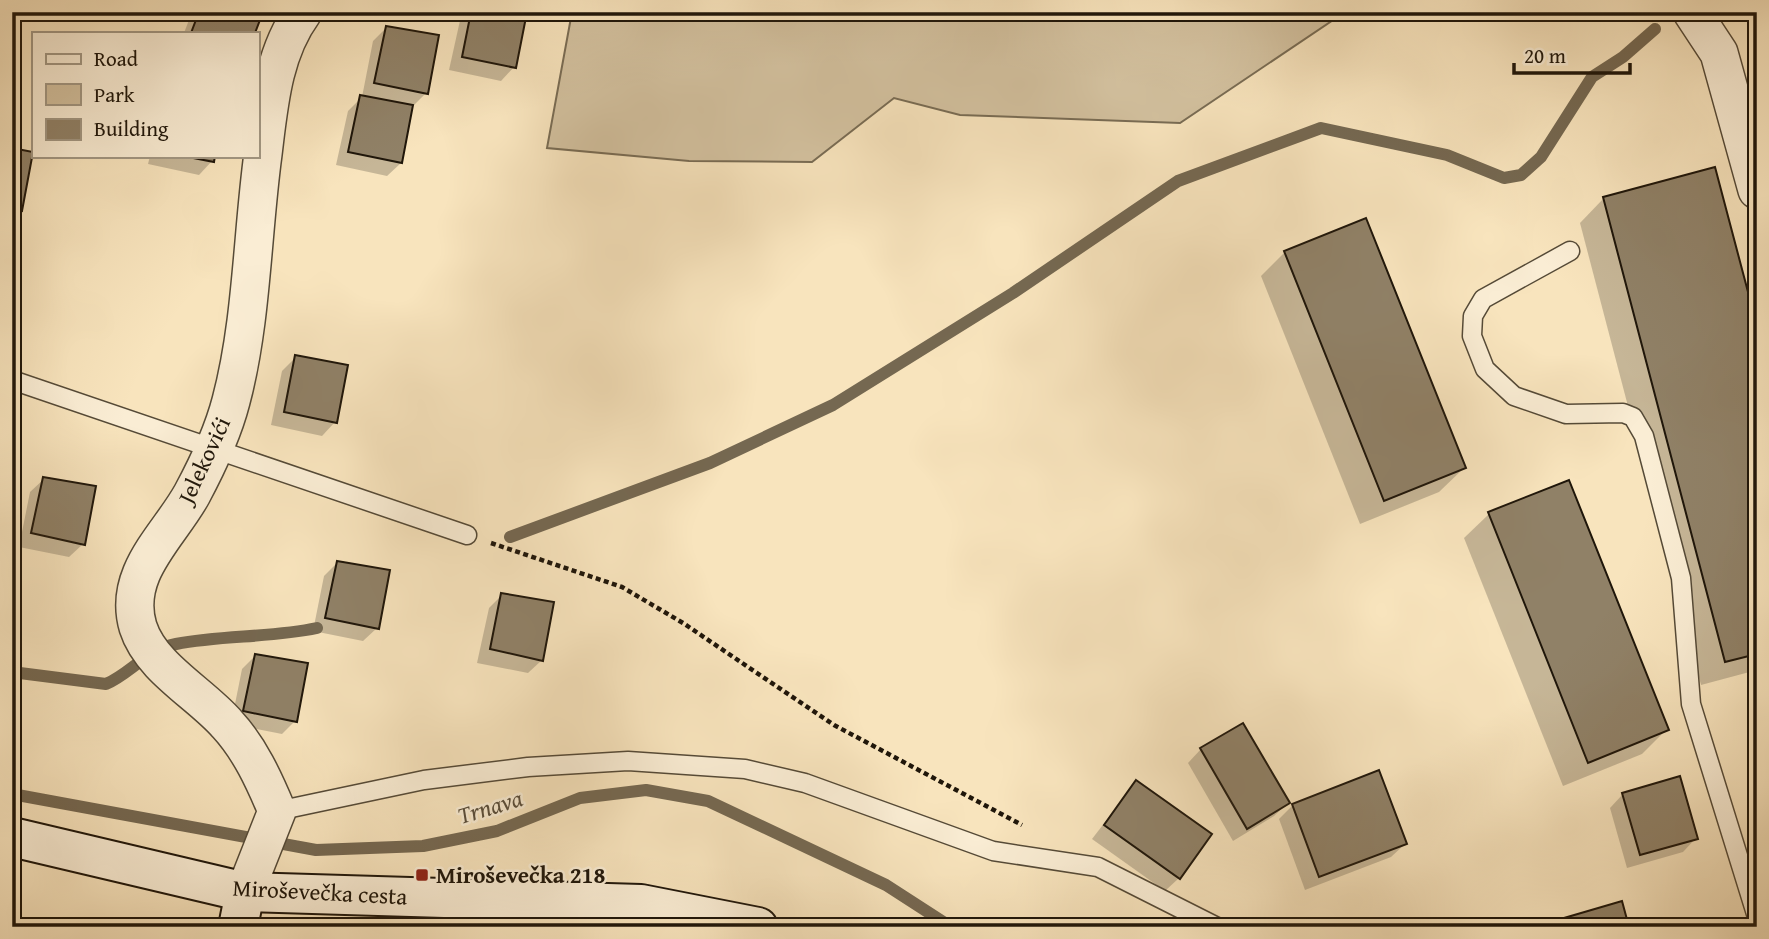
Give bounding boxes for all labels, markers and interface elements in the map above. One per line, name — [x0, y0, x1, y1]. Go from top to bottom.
legend — [32, 32, 259, 158]
scale bar — [1514, 32, 1629, 76]
text: 20 m — [1524, 40, 1566, 71]
text: Road — [94, 43, 139, 74]
text: Park — [94, 79, 135, 110]
text: Building — [94, 113, 169, 144]
street label: Jelekovići — [168, 411, 238, 511]
water label: Trnava — [453, 780, 527, 833]
place label: Miroševečka 218 — [436, 858, 605, 891]
marker: Miroševečka 218 — [414, 867, 430, 883]
street label: Miroševečka cesta — [232, 870, 408, 913]

